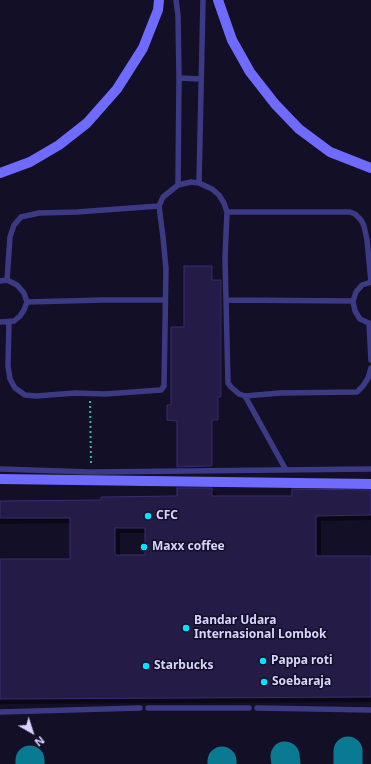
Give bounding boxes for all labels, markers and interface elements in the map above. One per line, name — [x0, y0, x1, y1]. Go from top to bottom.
place label: CFC — [156, 509, 178, 523]
marker: CFC — [143, 511, 153, 521]
place label: Maxx coffee — [152, 540, 225, 554]
marker: Maxx coffee — [139, 542, 149, 552]
place label: Bandar Udara Internasional Lombok — [194, 614, 326, 642]
marker: Bandar Udara Internasional Lombok — [181, 623, 191, 633]
place label: Pappa roti — [271, 654, 333, 668]
marker: Pappa roti — [258, 656, 268, 666]
place label: Starbucks — [154, 659, 213, 673]
marker: Starbucks — [141, 661, 151, 671]
place label: Soebaraja — [272, 675, 331, 689]
marker: Soebaraja — [259, 677, 269, 687]
north arrow — [12, 712, 52, 752]
text: N — [32, 733, 48, 750]

